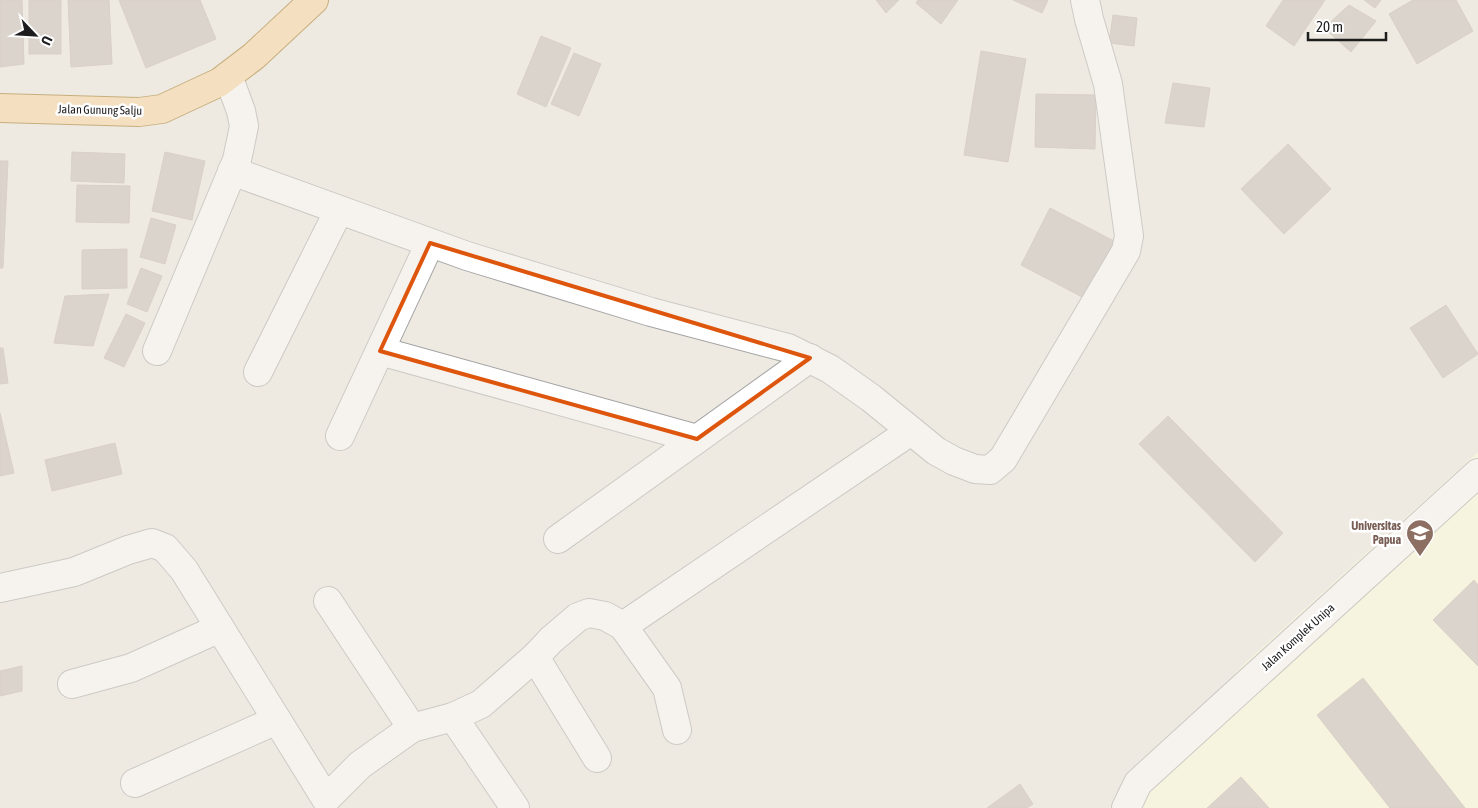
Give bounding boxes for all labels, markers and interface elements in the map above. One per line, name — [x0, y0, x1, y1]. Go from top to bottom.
north arrow — [10, 10, 60, 60]
scale bar — [1308, 10, 1386, 42]
text: 20 m — [1316, 18, 1343, 35]
text: U — [38, 33, 56, 48]
street label: Jalan Gunung Salju — [58, 102, 143, 118]
school or university icon: Universitas Papua — [1405, 518, 1435, 557]
place label: Universitas Papua — [1351, 519, 1402, 547]
street label: Jalan Komplek Unipa — [1259, 600, 1337, 674]

